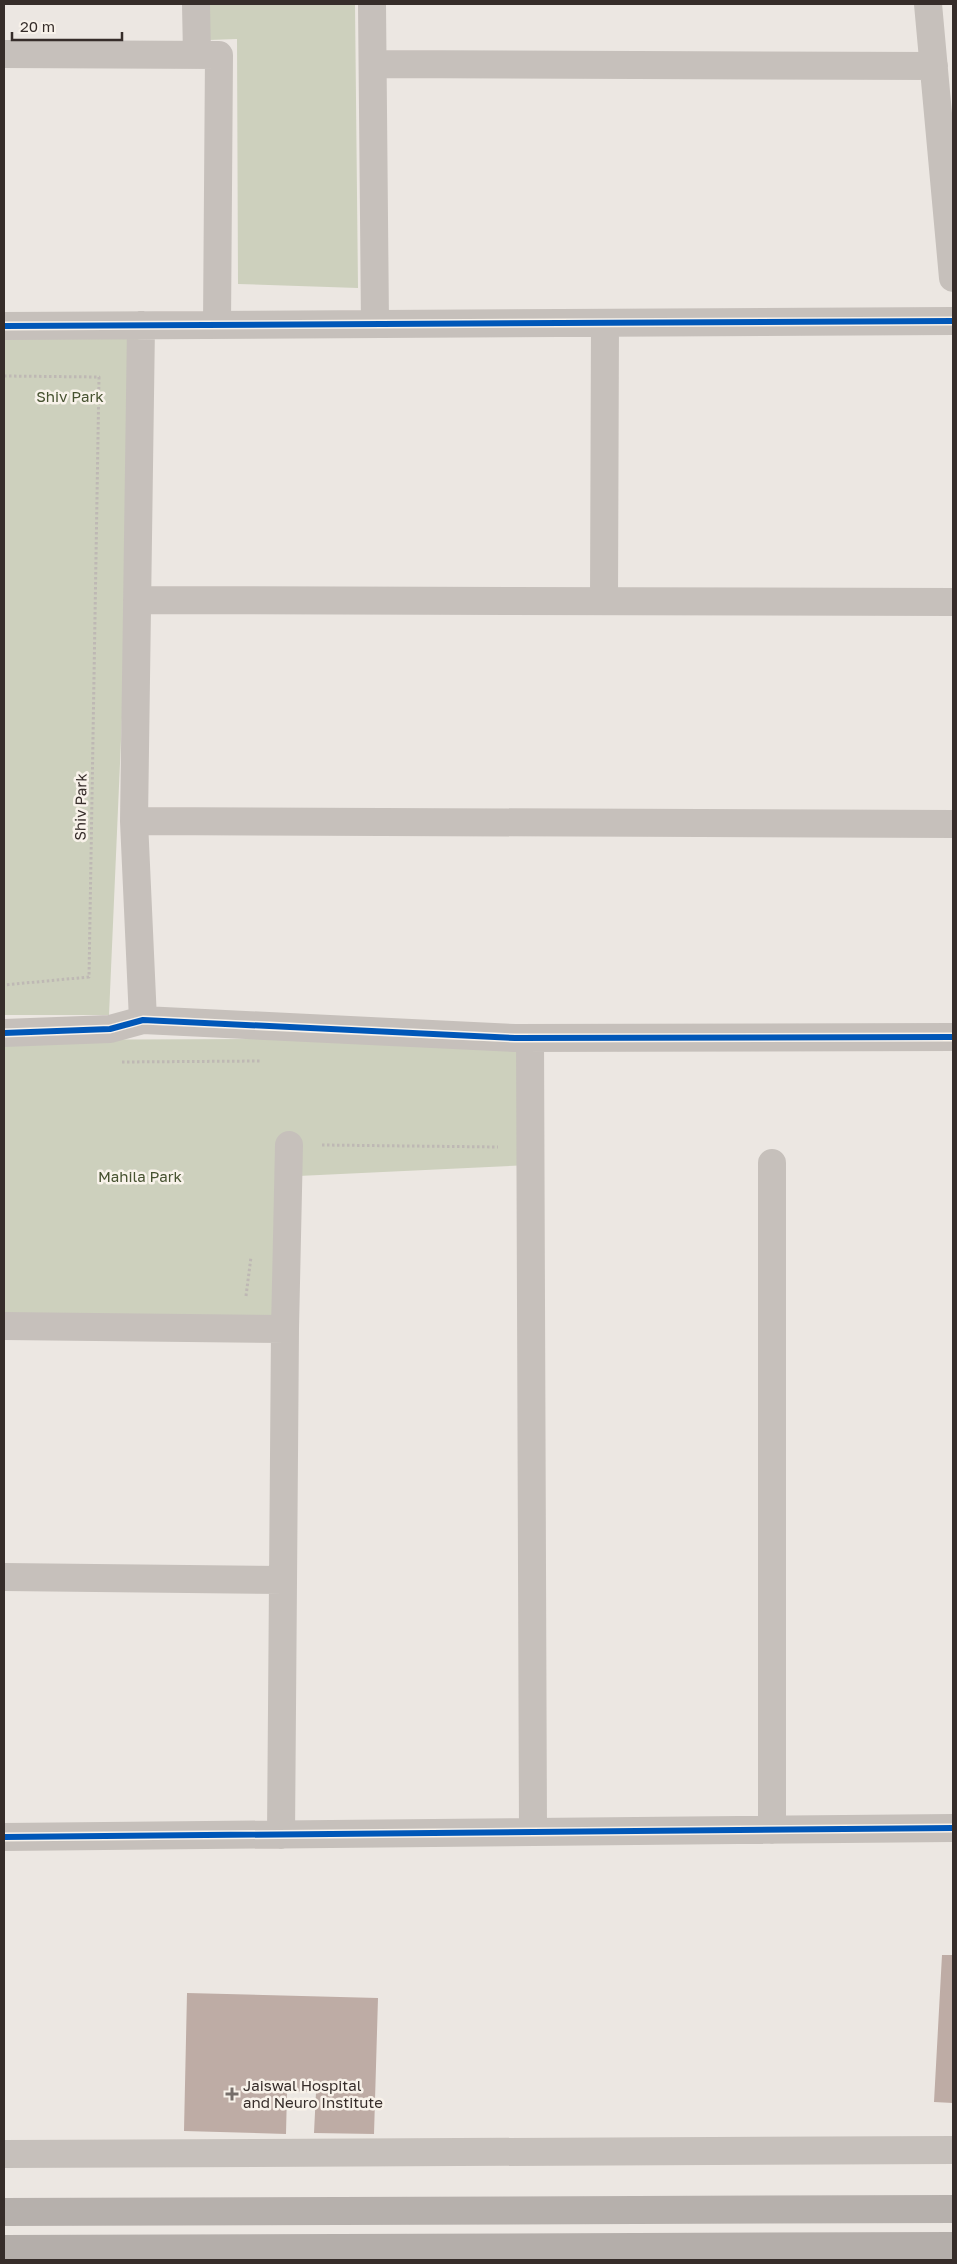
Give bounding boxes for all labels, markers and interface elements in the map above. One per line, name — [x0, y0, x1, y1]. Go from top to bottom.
scale bar — [12, 10, 122, 42]
text: 20 m — [20, 17, 55, 35]
park label: Shiv Park — [36, 387, 104, 405]
street label: Shiv Park — [70, 773, 90, 841]
park label: Mahila Park — [98, 1167, 183, 1185]
place label: Jaiswal Hospital and Neuro Institute — [243, 2076, 383, 2111]
marker: Jaiswal Hospital and Neuro Institute — [225, 2087, 239, 2101]

